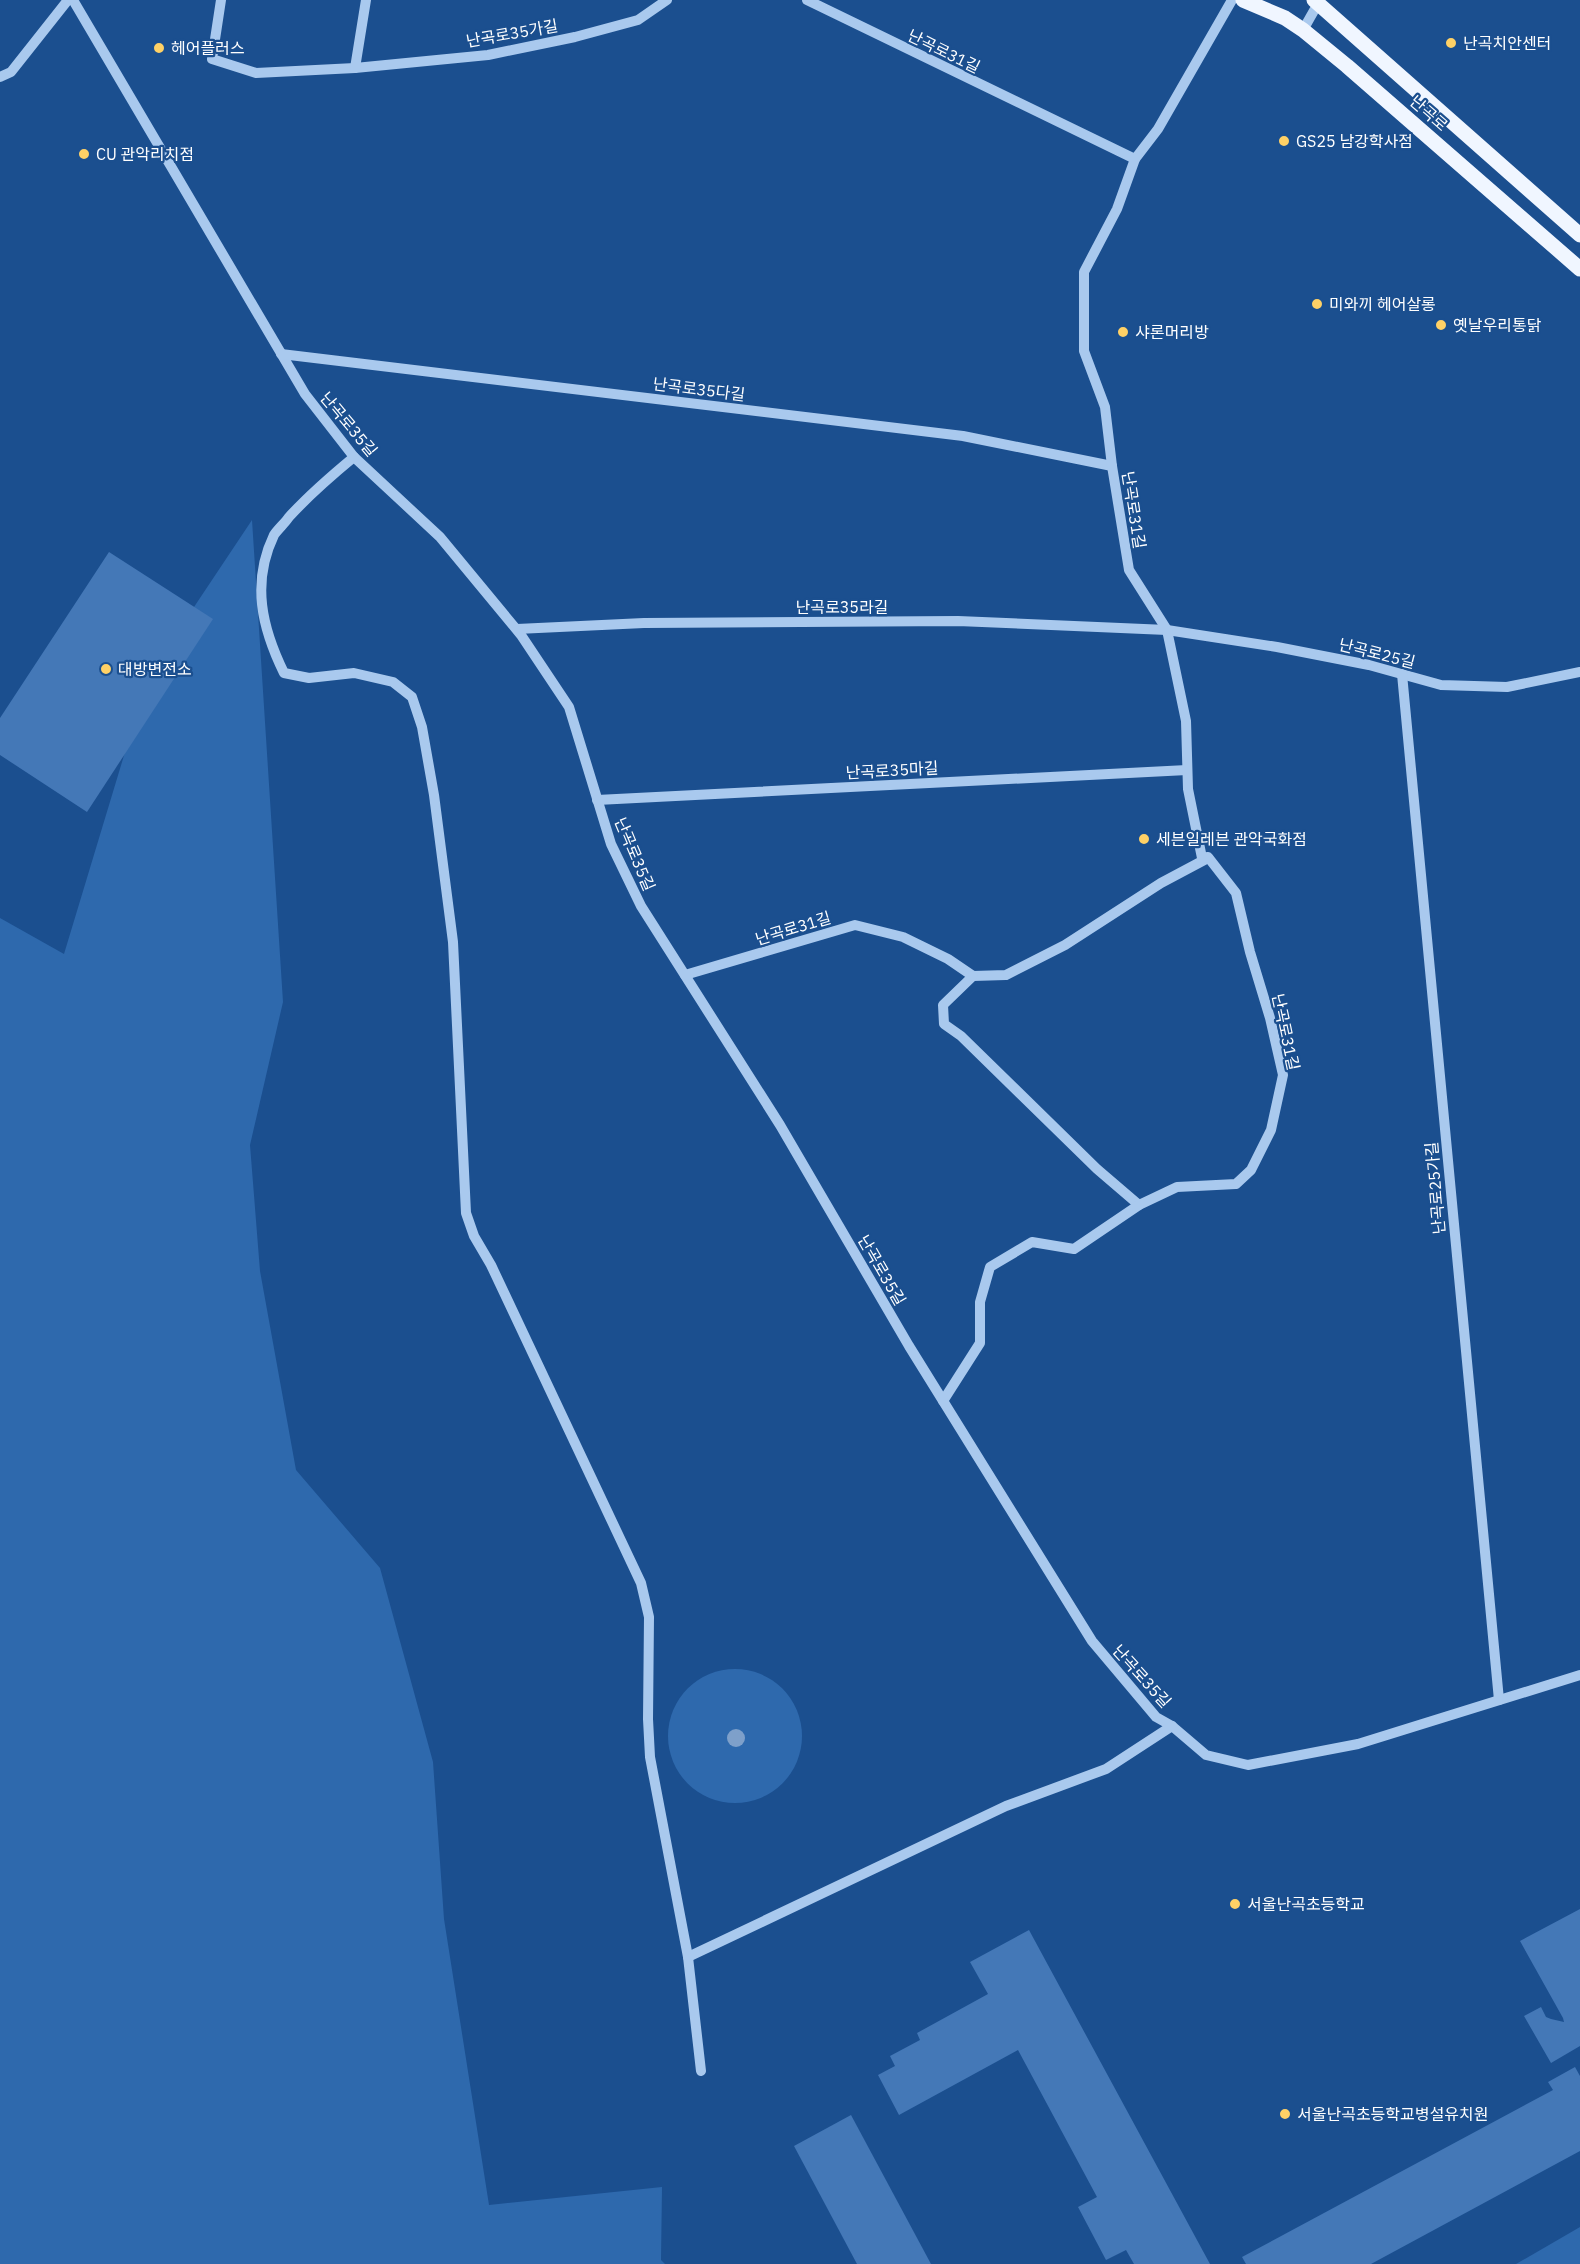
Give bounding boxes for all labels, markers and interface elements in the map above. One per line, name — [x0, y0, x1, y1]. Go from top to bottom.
street label: 난곡로35가길 — [465, 15, 559, 51]
street label: 난곡로31길 — [905, 25, 983, 77]
place label: 난곡치안센터 — [1463, 33, 1551, 53]
marker: 난곡치안센터 — [1444, 36, 1458, 50]
place label: 헤어플러스 — [171, 38, 245, 58]
marker: 헤어플러스 — [152, 41, 166, 55]
street label: 난곡로 — [1406, 91, 1452, 135]
place label: GS25 남강학사점 — [1296, 131, 1413, 151]
marker: GS25 남강학사점 — [1277, 134, 1291, 148]
place label: CU 관악리치점 — [96, 144, 194, 164]
marker: CU 관악리치점 — [77, 147, 91, 161]
place label: 미와끼 헤어살롱 — [1329, 294, 1436, 314]
marker: 미와끼 헤어살롱 — [1310, 297, 1324, 311]
place label: 옛날우리통닭 — [1453, 315, 1542, 335]
marker: 옛날우리통닭 — [1434, 318, 1448, 332]
place label: 샤론머리방 — [1135, 322, 1209, 342]
marker: 샤론머리방 — [1116, 325, 1130, 339]
street label: 난곡로35다길 — [652, 373, 746, 405]
street label: 난곡로35길 — [316, 388, 382, 460]
street label: 난곡로31길 — [1118, 470, 1150, 550]
street label: 난곡로35라길 — [796, 597, 888, 617]
street label: 난곡로25길 — [1337, 634, 1417, 672]
place label: 대방변전소 — [118, 659, 192, 679]
marker: 대방변전소 — [99, 662, 113, 676]
street label: 난곡로35마길 — [845, 758, 939, 782]
street label: 난곡로35길 — [611, 814, 659, 894]
place label: 세븐일레븐 관악국화점 — [1156, 829, 1307, 849]
marker: 세븐일레븐 관악국화점 — [1137, 832, 1151, 846]
street label: 난곡로31길 — [753, 907, 833, 949]
street label: 난곡로31길 — [1268, 992, 1304, 1072]
street label: 난곡로25가길 — [1421, 1141, 1449, 1235]
street label: 난곡로35길 — [854, 1231, 910, 1309]
street label: 난곡로35길 — [1108, 1640, 1176, 1712]
place label: 서울난곡초등학교 — [1247, 1894, 1365, 1914]
marker: 서울난곡초등학교 — [1228, 1897, 1242, 1911]
place label: 서울난곡초등학교병설유치원 — [1297, 2104, 1488, 2124]
marker: 서울난곡초등학교병설유치원 — [1278, 2107, 1292, 2121]

